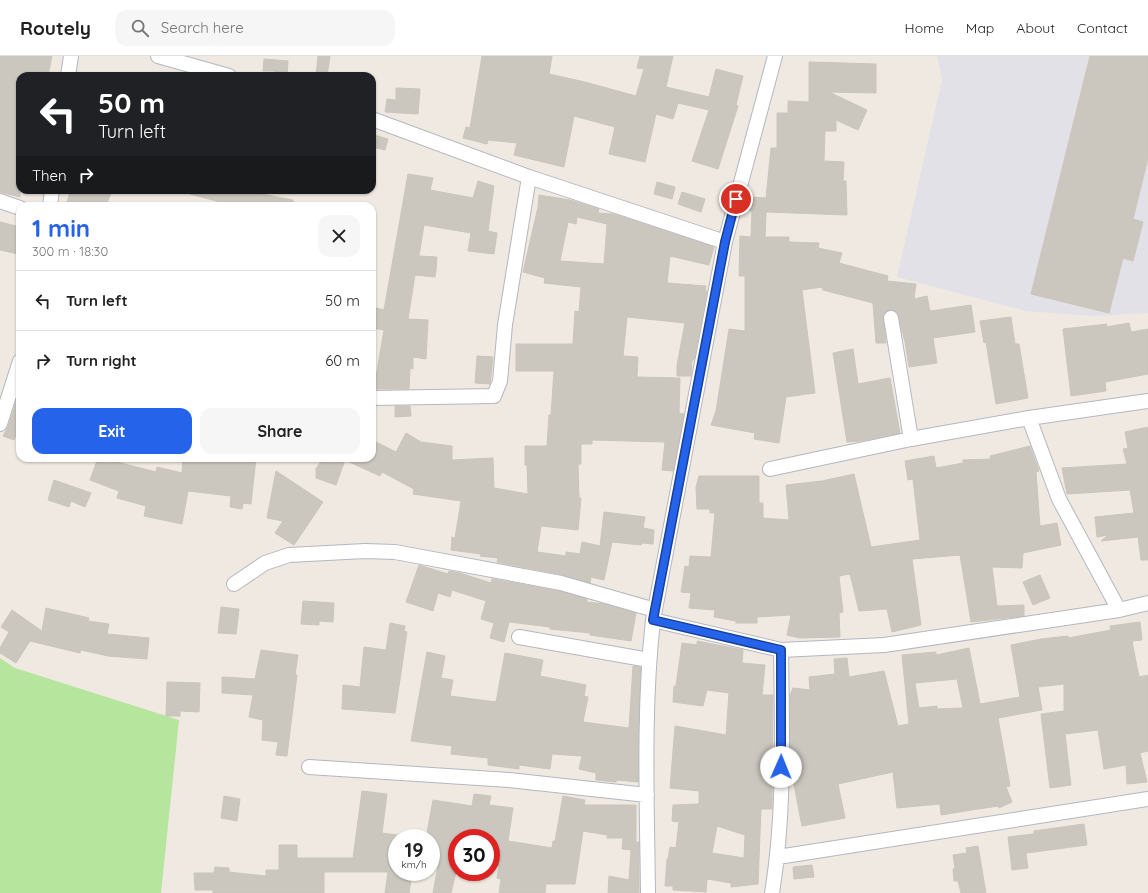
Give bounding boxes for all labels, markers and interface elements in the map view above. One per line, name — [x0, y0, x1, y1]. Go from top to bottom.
search box — [115, 10, 395, 46]
text: Routely — [20, 16, 91, 40]
icon: search — [129, 17, 151, 39]
text: Search here — [161, 18, 244, 37]
text: Home — [905, 19, 944, 37]
text: Map — [966, 19, 994, 37]
text: About — [1016, 19, 1055, 37]
text: Contact — [1077, 19, 1128, 37]
text: 50 m — [98, 85, 165, 120]
icon: left — [32, 88, 84, 140]
text: Turn left — [98, 120, 166, 143]
icon: right — [75, 164, 97, 186]
text: Then — [32, 166, 67, 185]
pin — [719, 182, 753, 216]
icon: arrive — [725, 188, 747, 210]
text: 1 min — [32, 213, 90, 243]
button: close — [318, 215, 360, 257]
text: 300 m · 18:30 — [32, 243, 108, 259]
icon: left — [32, 290, 54, 312]
text: Turn left — [66, 291, 128, 310]
text: 50 m — [325, 291, 360, 310]
icon: right — [32, 350, 54, 372]
text: Turn right — [66, 351, 137, 370]
text: 60 m — [325, 351, 360, 370]
button: Exit — [32, 408, 192, 454]
button: Share — [200, 408, 360, 454]
position arrow — [760, 746, 802, 788]
speed limit sign: 30 — [448, 829, 500, 881]
text: 19 — [404, 837, 424, 862]
text: km/h — [401, 858, 427, 871]

